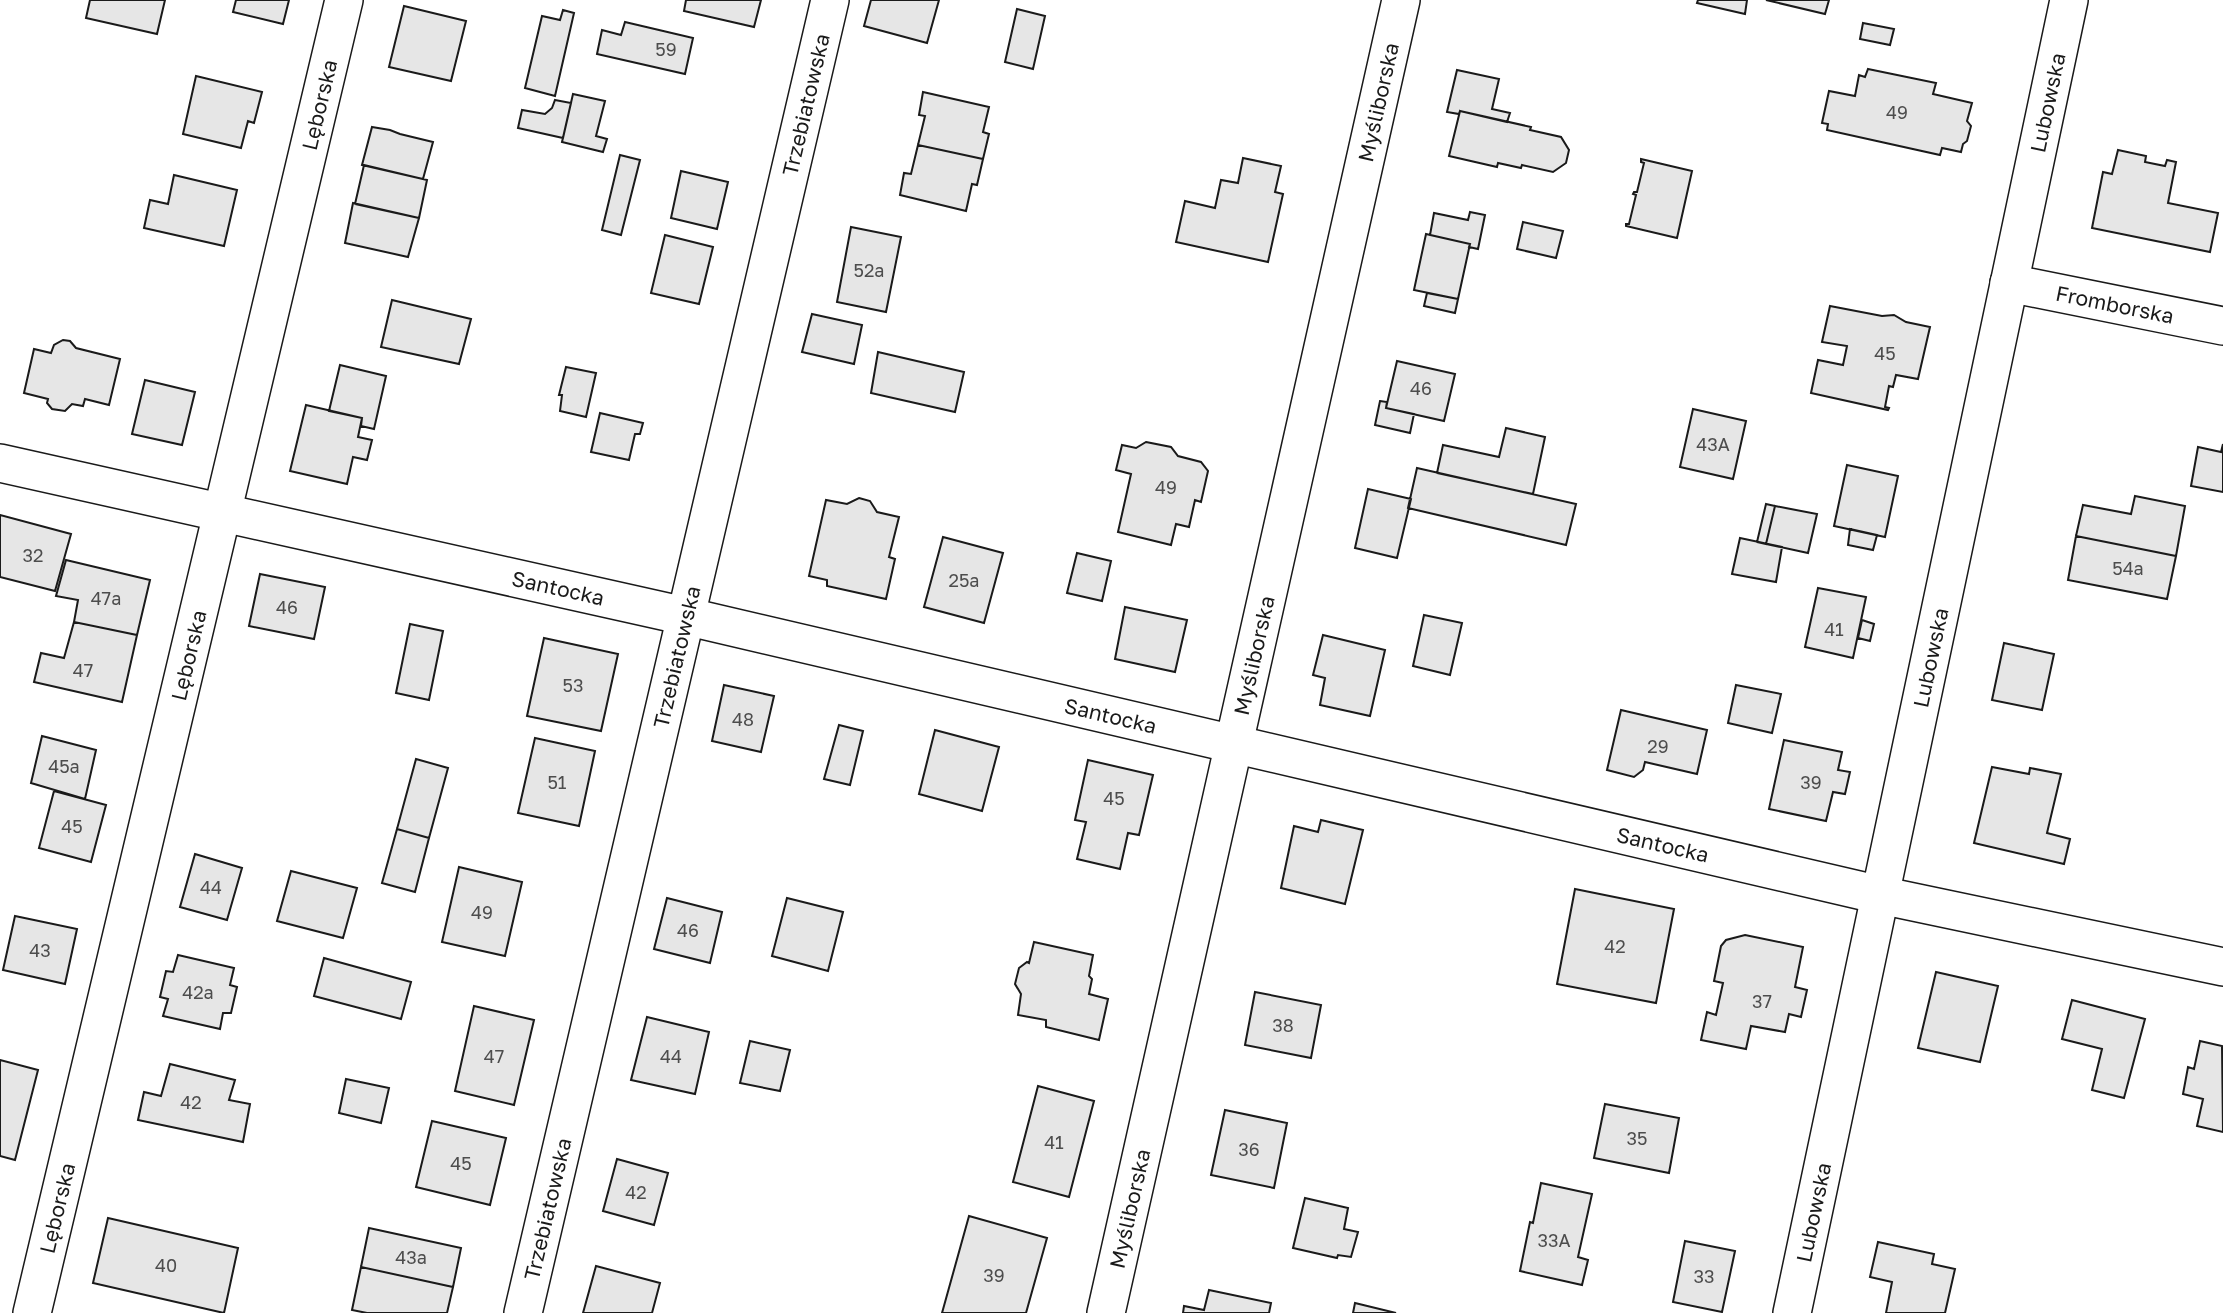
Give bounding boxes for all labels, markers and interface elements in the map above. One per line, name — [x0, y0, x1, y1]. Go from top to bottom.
street label: Trzebiatowska — [776, 31, 835, 178]
house number: 59 — [655, 38, 677, 60]
street label: Myśliborska — [1352, 40, 1404, 164]
street label: Lubowska — [2024, 50, 2071, 155]
street label: Lęborska — [296, 57, 342, 153]
house number: 49 — [1886, 101, 1908, 123]
house number: 52a — [853, 259, 885, 281]
street label: Fromborska — [2053, 280, 2176, 329]
house number: 45 — [1874, 342, 1896, 364]
house number: 46 — [1410, 377, 1432, 399]
house number: 43A — [1696, 433, 1730, 455]
house number: 49 — [1155, 476, 1177, 498]
house number: 32 — [23, 544, 43, 566]
house number: 54a — [2112, 557, 2144, 579]
street label: Santocka — [510, 565, 607, 611]
house number: 25a — [948, 569, 980, 591]
street label: Trzebiatowska — [647, 583, 706, 730]
house number: 47a — [91, 587, 121, 609]
street label: Myśliborska — [1228, 593, 1280, 718]
house number: 46 — [276, 596, 298, 618]
street label: Lubowska — [1907, 605, 1953, 710]
street label: Lęborska — [165, 607, 212, 703]
house number: 41 — [1824, 618, 1844, 640]
house number: 47 — [73, 659, 93, 681]
house number: 53 — [563, 674, 583, 696]
street label: Santocka — [1062, 692, 1159, 739]
house number: 48 — [732, 708, 754, 730]
house number: 29 — [1647, 735, 1669, 757]
house number: 45a — [48, 755, 80, 777]
house number: 51 — [547, 771, 567, 793]
house number: 39 — [1800, 771, 1822, 793]
house number: 45 — [1103, 787, 1125, 809]
house number: 45 — [61, 815, 83, 837]
street label: Santocka — [1614, 821, 1712, 868]
house number: 44 — [200, 876, 222, 898]
house number: 49 — [471, 901, 493, 923]
house number: 46 — [677, 919, 699, 941]
house number: 42 — [1604, 935, 1626, 957]
house number: 43 — [29, 939, 51, 961]
house number: 42a — [182, 981, 214, 1003]
house number: 37 — [1752, 990, 1772, 1012]
house number: 38 — [1272, 1014, 1294, 1036]
house number: 47 — [484, 1045, 504, 1067]
house number: 44 — [660, 1045, 682, 1067]
house number: 42 — [180, 1091, 202, 1113]
house number: 35 — [1627, 1127, 1647, 1149]
house number: 41 — [1044, 1131, 1064, 1153]
street label: Trzebiatowska — [518, 1135, 577, 1282]
house number: 36 — [1238, 1138, 1260, 1160]
street label: Myśliborska — [1103, 1146, 1155, 1271]
house number: 45 — [450, 1152, 472, 1174]
street label: Lęborska — [34, 1160, 80, 1256]
street label: Lubowska — [1790, 1160, 1836, 1264]
house number: 42 — [625, 1181, 647, 1203]
house number: 33A — [1537, 1229, 1571, 1251]
house number: 43a — [395, 1246, 427, 1268]
house number: 40 — [155, 1254, 177, 1276]
house number: 39 — [983, 1264, 1005, 1286]
house number: 33 — [1693, 1265, 1715, 1287]

